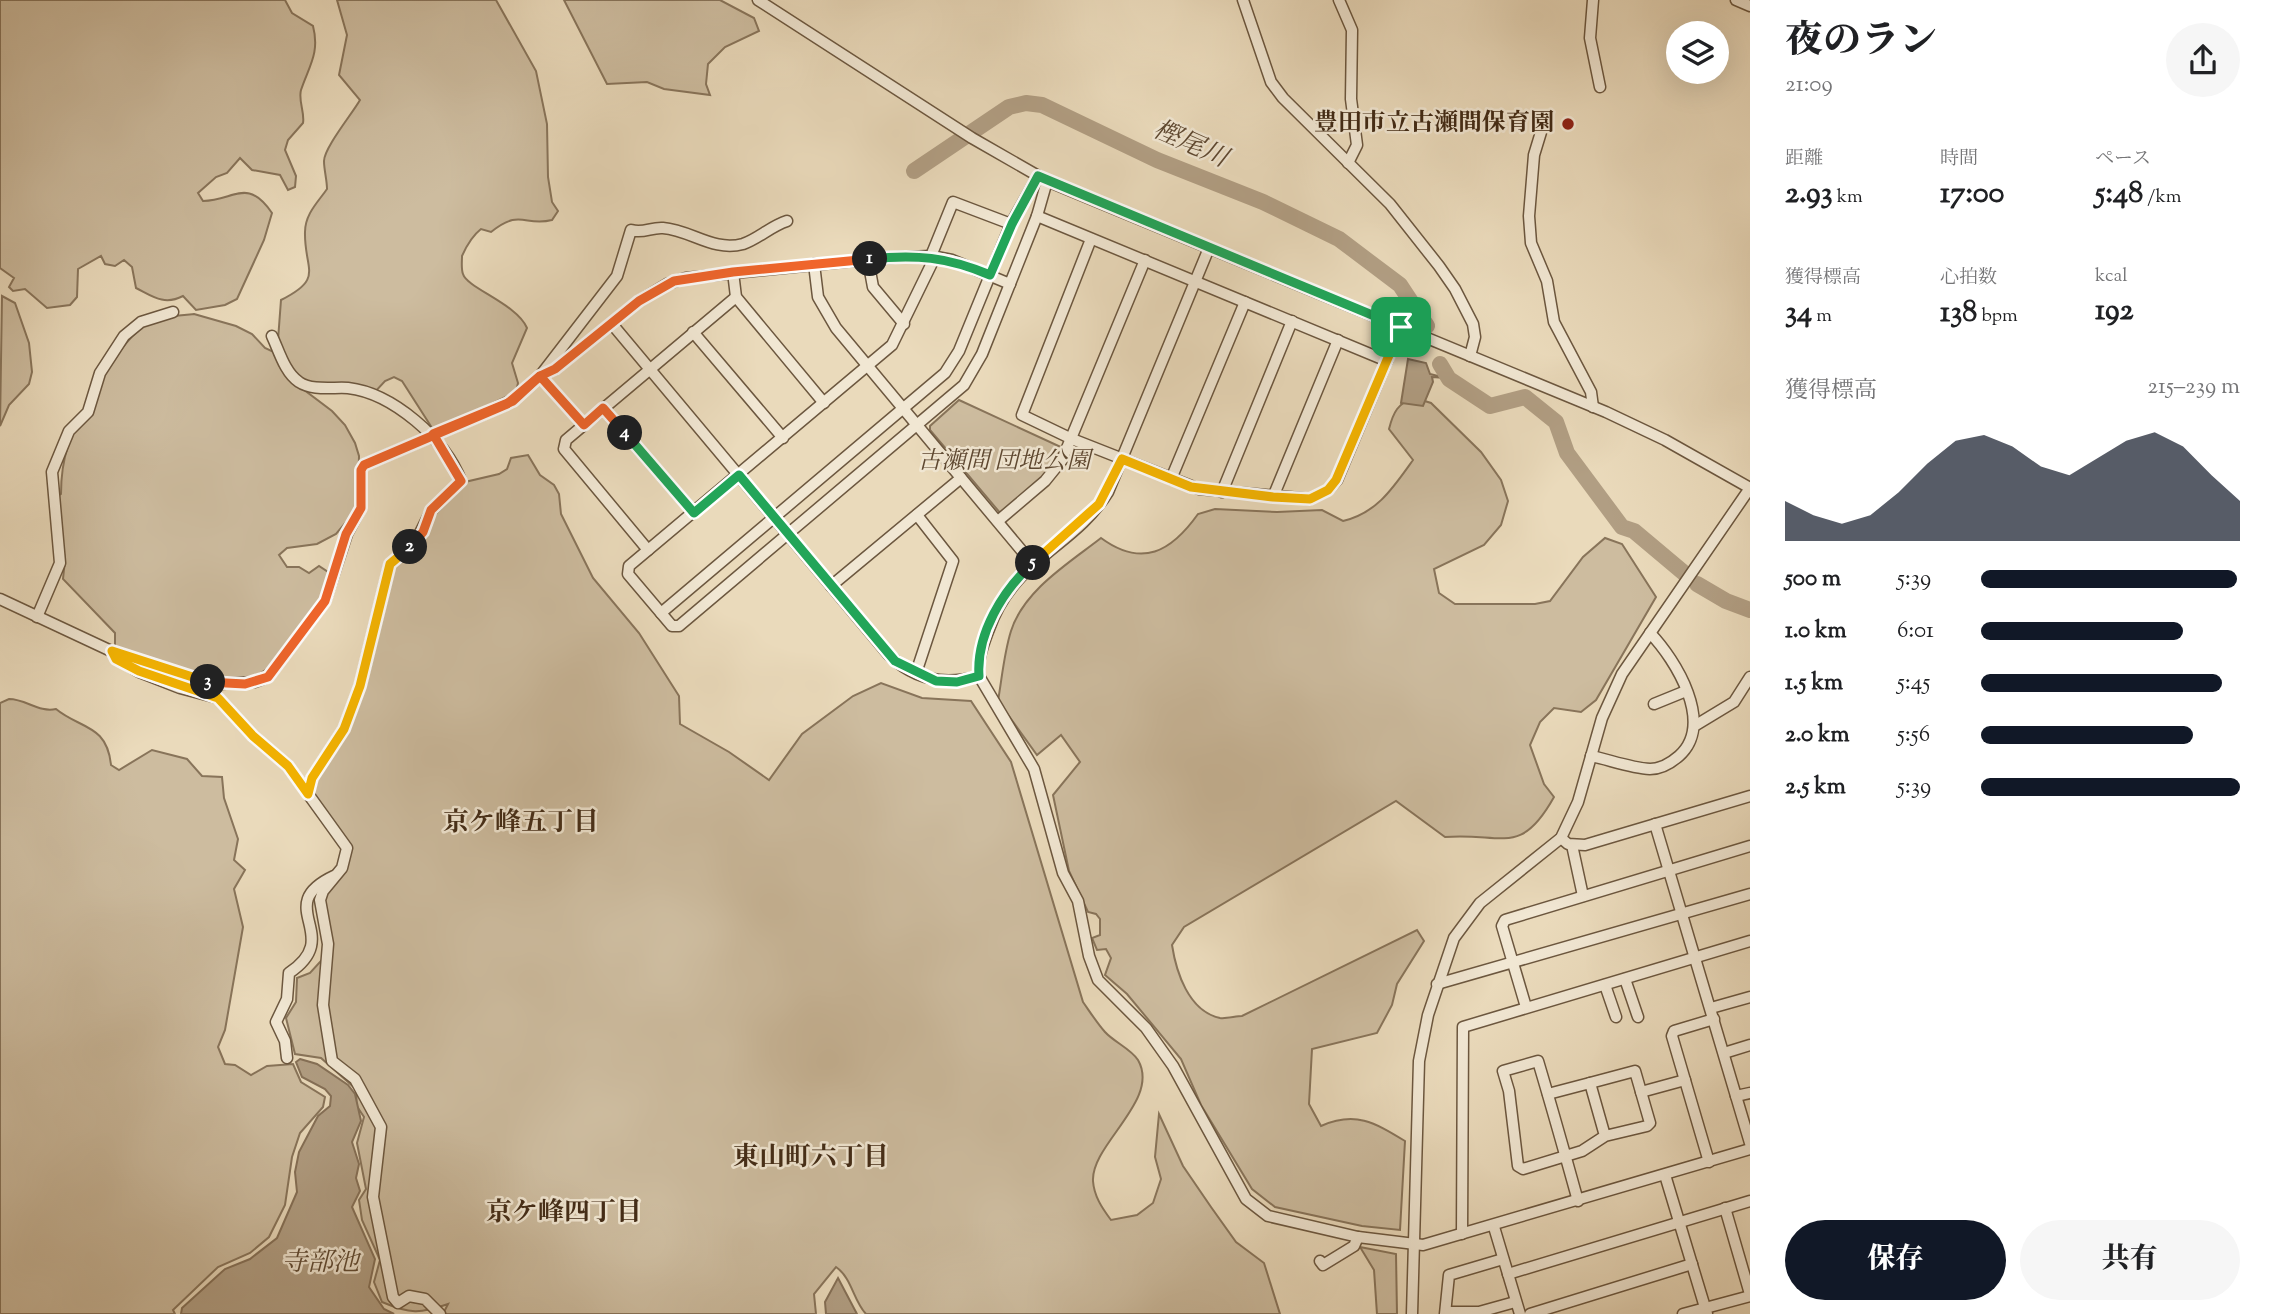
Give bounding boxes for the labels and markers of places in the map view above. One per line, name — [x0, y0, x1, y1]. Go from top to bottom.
place label: 豊田市立古瀬間保育園 — [1314, 107, 1554, 141]
marker: 豊田市立古瀬間保育園 — [1560, 116, 1576, 132]
pin: 1 — [852, 242, 888, 276]
pin — [1371, 297, 1431, 357]
pin: 4 — [608, 416, 642, 450]
pin: 2 — [392, 530, 428, 564]
pin: 5 — [1016, 546, 1050, 580]
pin: 3 — [190, 664, 226, 700]

